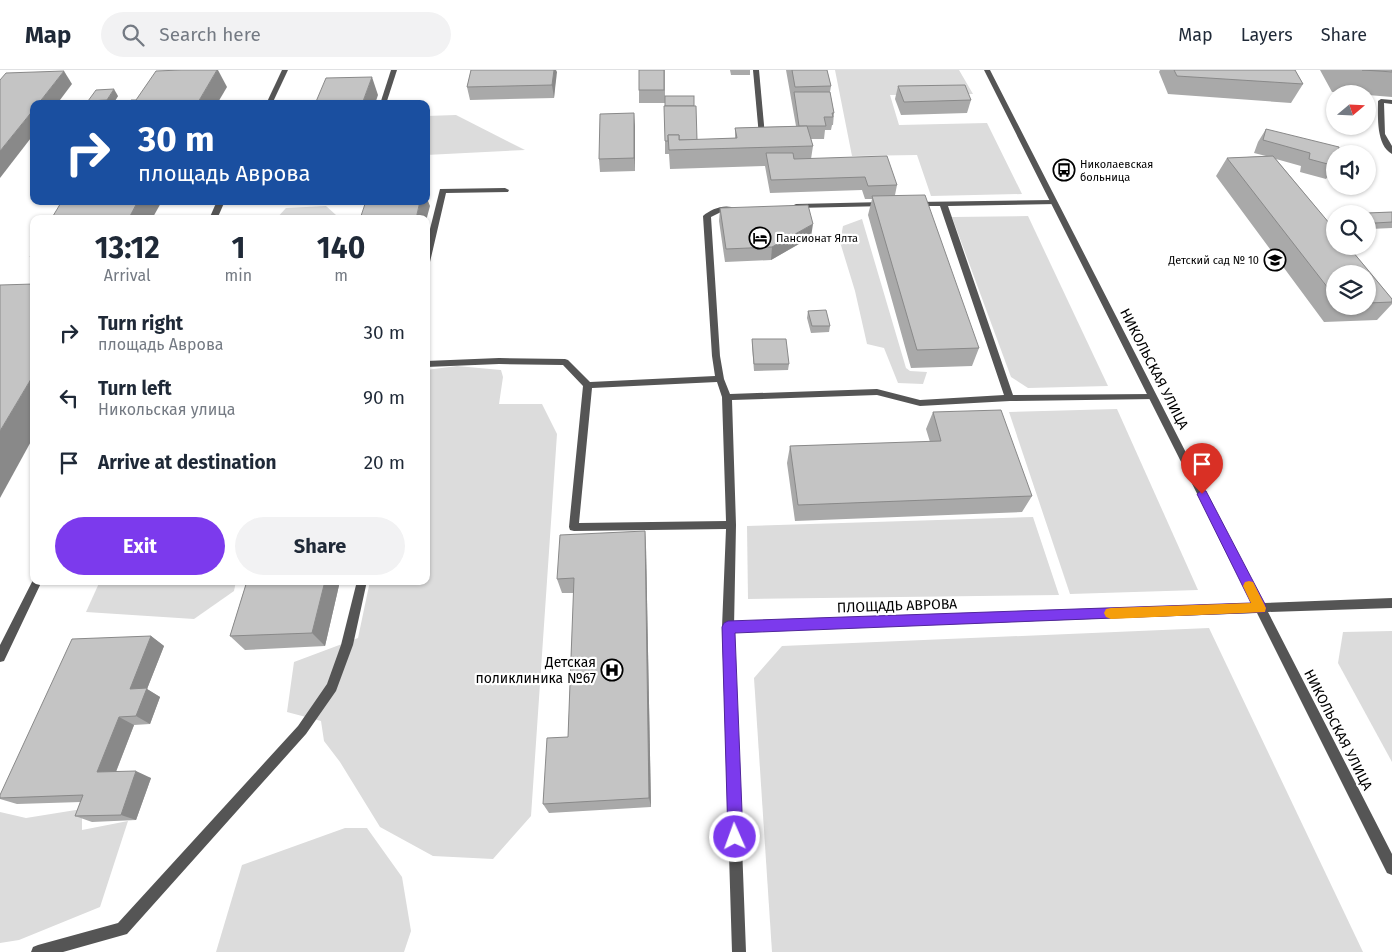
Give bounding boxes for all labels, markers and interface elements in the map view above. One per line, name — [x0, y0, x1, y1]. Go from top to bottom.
search box — [101, 12, 451, 57]
text: Map — [25, 21, 71, 49]
icon: search — [119, 21, 147, 49]
text: Search here — [159, 23, 261, 46]
text: Map — [1178, 24, 1213, 46]
text: Layers — [1241, 24, 1293, 46]
text: Share — [1321, 24, 1367, 46]
north arrow — [1326, 85, 1376, 135]
map controls — [1326, 85, 1376, 315]
text: 30 m — [138, 118, 215, 160]
icon: right — [55, 120, 120, 185]
button: sound — [1326, 145, 1376, 195]
bus stop icon: Николаевская больница — [1052, 158, 1076, 182]
place label: Николаевская больница — [1080, 158, 1153, 184]
text: площадь Аврова — [138, 160, 311, 187]
button: search — [1326, 205, 1376, 255]
hotel icon: Пансионат Ялта — [748, 226, 772, 250]
text: 13:12 — [95, 230, 160, 266]
text: 1 — [231, 230, 245, 266]
text: 140 — [317, 230, 365, 266]
place label: Пансионат Ялта — [776, 232, 858, 245]
school or university icon: Детский сад № 10 — [1263, 248, 1287, 272]
place label: Детский сад № 10 — [1167, 254, 1259, 267]
button: layers — [1326, 265, 1376, 315]
text: Arrival — [104, 266, 151, 285]
text: min — [225, 266, 252, 285]
text: m — [334, 266, 348, 285]
street label: НИКОЛЬСКАЯ УЛИЦА — [1116, 306, 1192, 432]
text: Turn right — [98, 312, 183, 335]
icon: right — [55, 319, 83, 347]
text: 30 m — [364, 321, 405, 344]
text: площадь Аврова — [98, 335, 223, 354]
text: Turn left — [98, 377, 172, 400]
icon: left — [55, 384, 83, 412]
text: 90 m — [363, 386, 405, 409]
text: Никольская улица — [98, 400, 235, 419]
pin — [1181, 443, 1223, 494]
icon: arrive — [55, 449, 83, 477]
icon: arrive — [1188, 450, 1216, 478]
text: Arrive at destination — [98, 451, 277, 474]
text: 20 m — [364, 451, 405, 474]
button: Exit — [55, 517, 225, 575]
button: Share — [235, 517, 405, 575]
street label: ПЛОЩАДЬ АВРОВА — [837, 595, 957, 617]
place label: Детская поликлиника №67 — [475, 654, 596, 687]
hospital icon: Детская поликлиника №67 — [600, 658, 624, 682]
street label: НИКОЛЬСКАЯ УЛИЦА — [1300, 667, 1376, 793]
position arrow — [708, 810, 760, 862]

